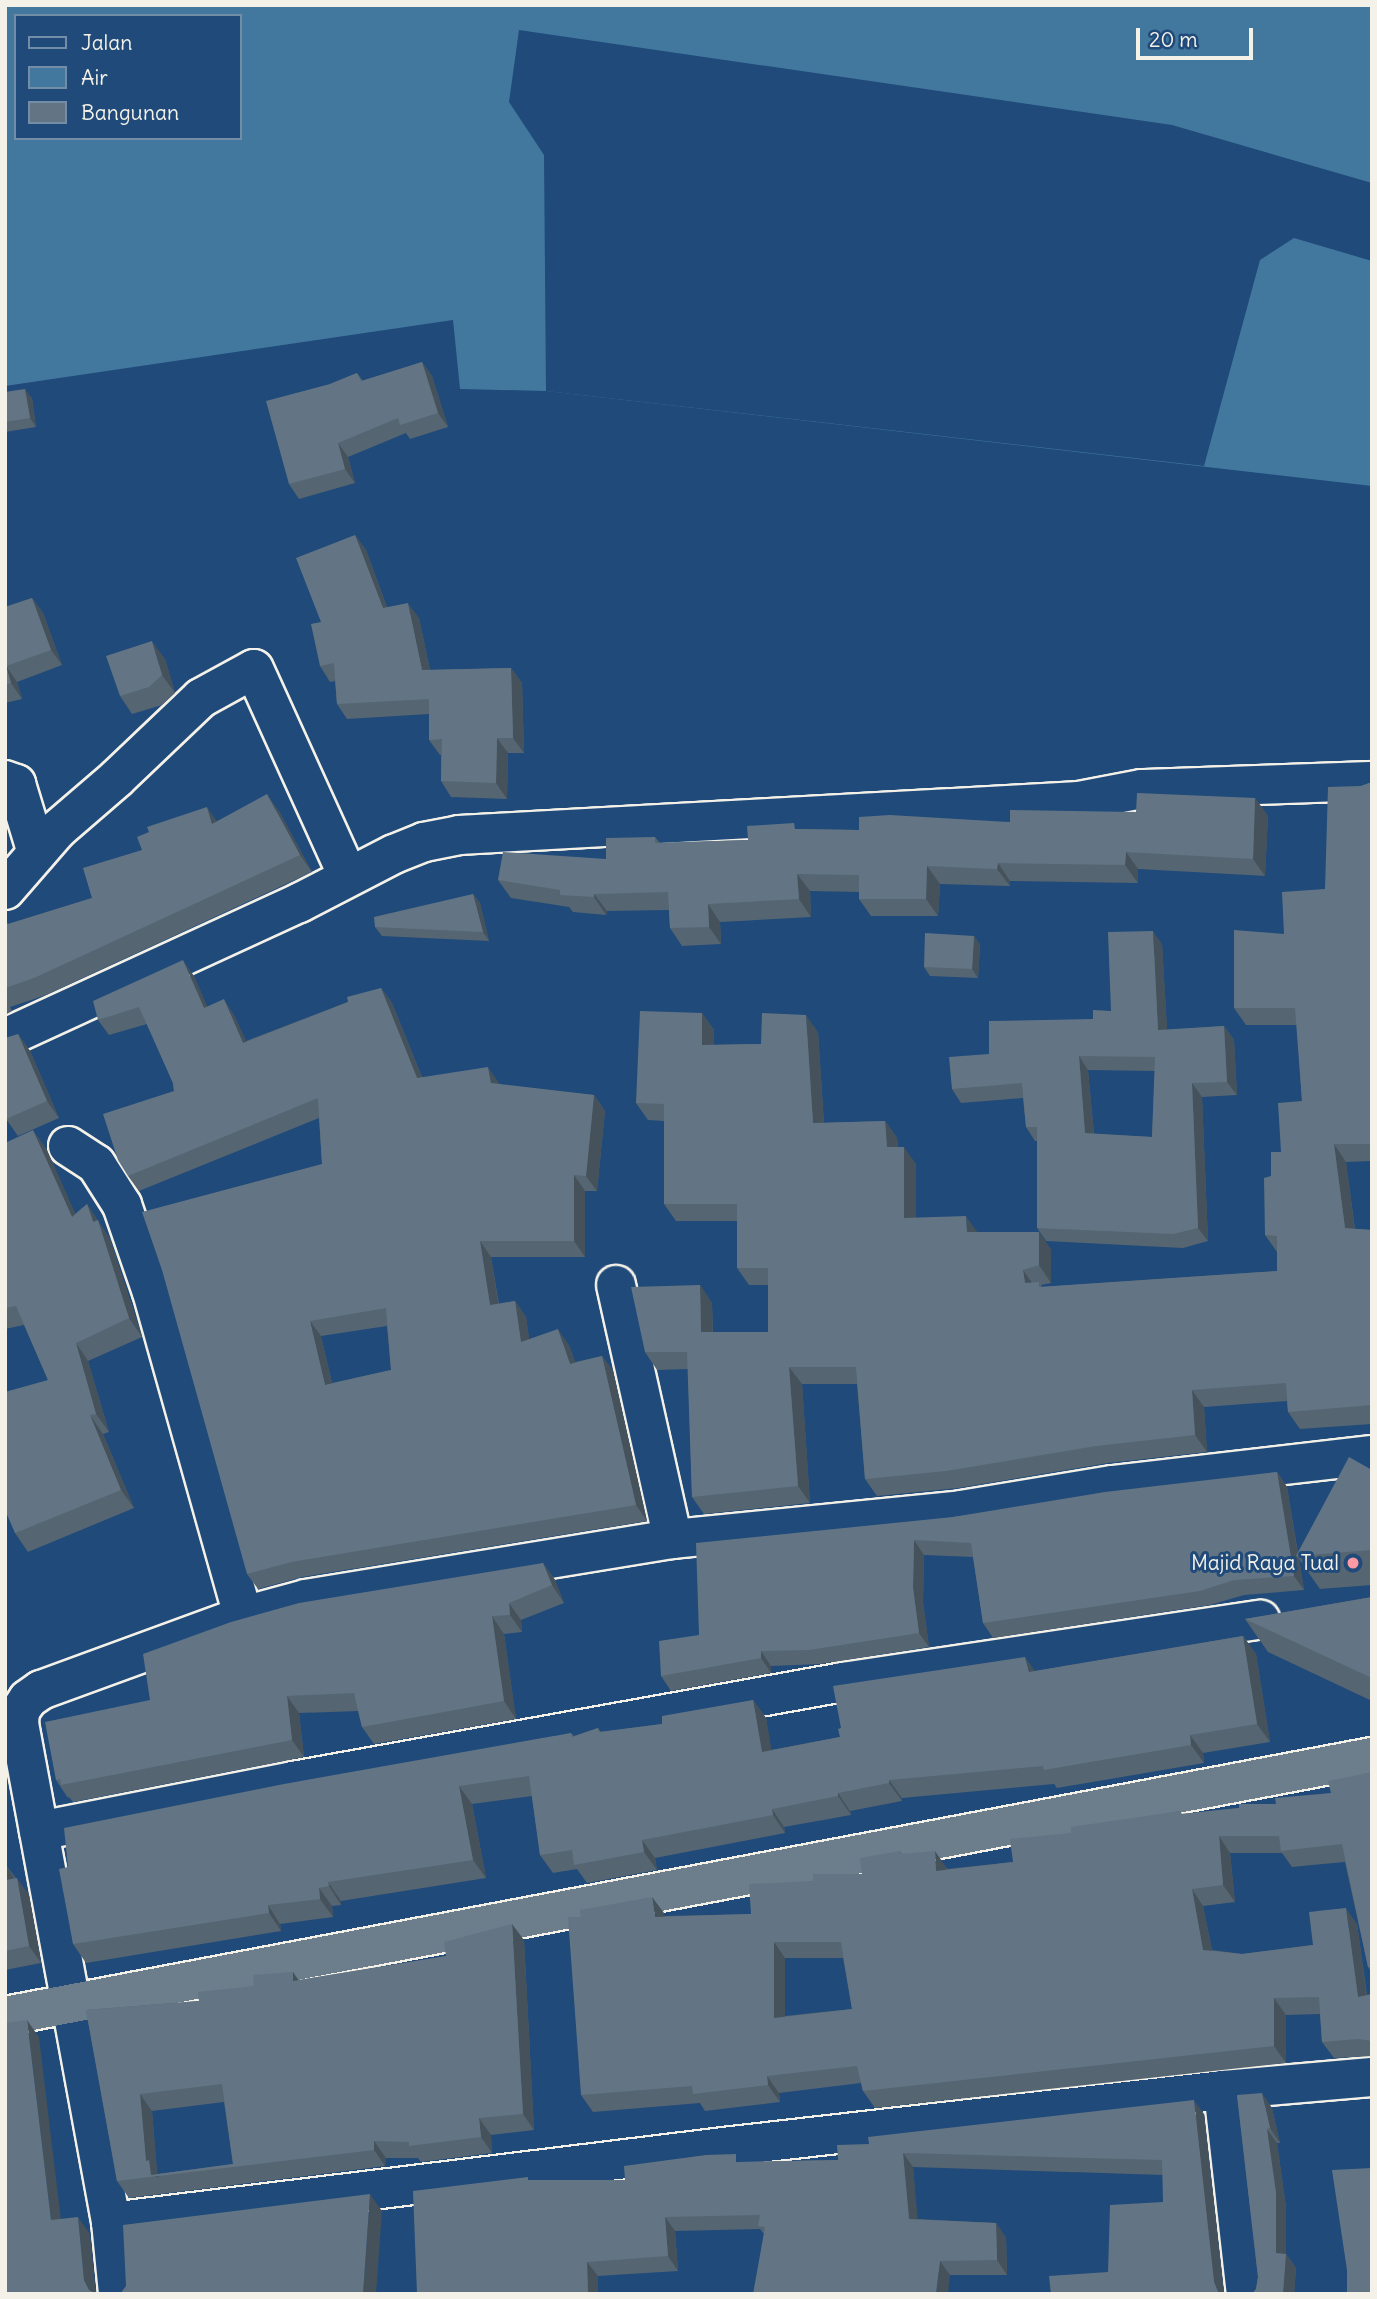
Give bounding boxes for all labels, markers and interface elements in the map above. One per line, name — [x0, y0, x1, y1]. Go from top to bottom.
legend — [14, 14, 242, 140]
scale bar — [1139, 14, 1256, 58]
text: 20 m — [1149, 26, 1198, 53]
text: Jalan — [81, 29, 132, 56]
text: Air — [81, 64, 108, 91]
text: Bangunan — [81, 99, 179, 126]
place label: Majid Raya Tual — [1191, 1550, 1339, 1576]
marker: Majid Raya Tual — [1345, 1555, 1361, 1571]

